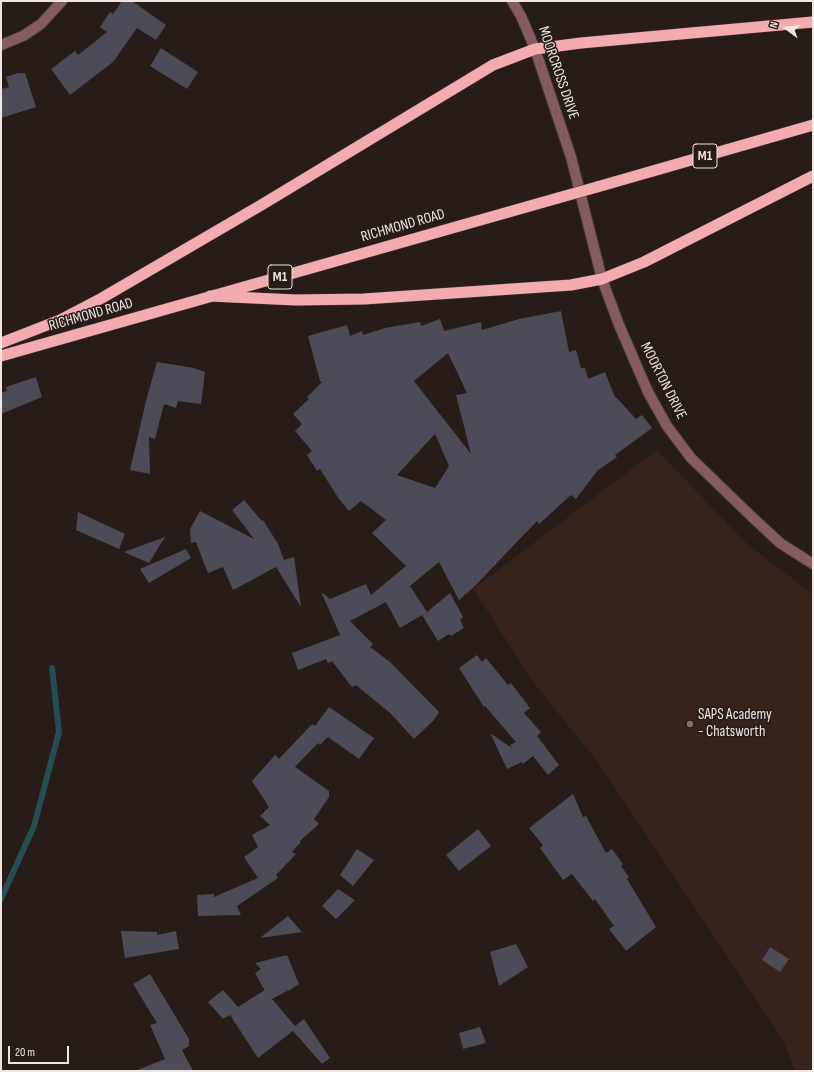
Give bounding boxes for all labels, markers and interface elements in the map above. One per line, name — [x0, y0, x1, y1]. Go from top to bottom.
north arrow — [766, 8, 806, 48]
text: N — [767, 20, 781, 29]
street label: MOORCROSS DRIVE — [534, 24, 582, 122]
road number: M1 — [693, 144, 717, 168]
street label: RICHMOND ROAD — [359, 205, 447, 247]
road number: M1 — [268, 265, 292, 289]
street label: RICHMOND ROAD — [47, 294, 135, 336]
street label: MOORTON DRIVE — [636, 340, 690, 422]
place label: SAPS Academy - Chatsworth — [698, 706, 772, 741]
marker: SAPS Academy - Chatsworth — [685, 719, 695, 729]
scale bar — [10, 1038, 71, 1064]
text: 20 m — [15, 1045, 35, 1060]

